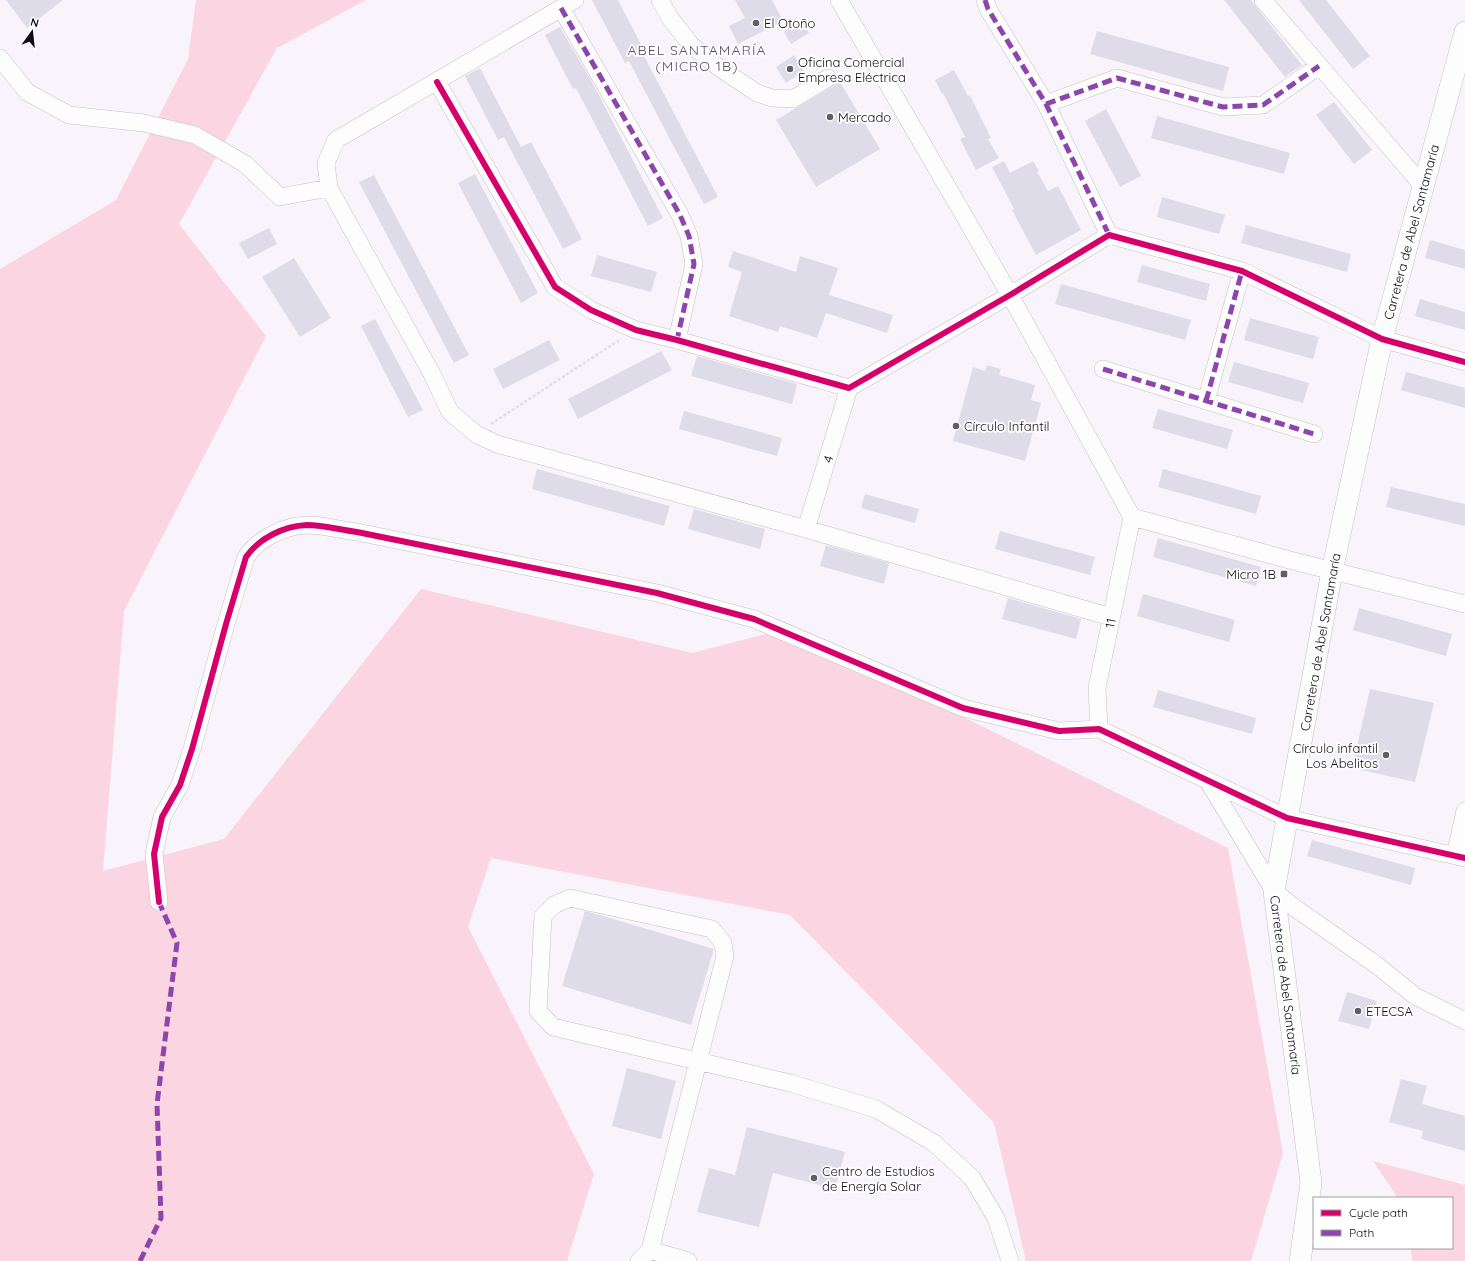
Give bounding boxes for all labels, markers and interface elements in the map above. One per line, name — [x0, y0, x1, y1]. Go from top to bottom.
north arrow — [12, 12, 52, 52]
text: N — [29, 15, 40, 30]
place label: El Otoño — [764, 15, 816, 31]
marker: El Otoño — [751, 18, 761, 28]
district label: ABEL SANTAMARÍA (MICRO 1B) — [628, 41, 766, 75]
place label: Oficina Comercial Empresa Eléctrica — [798, 54, 906, 85]
marker: Oficina Comercial Empresa Eléctrica — [785, 64, 795, 74]
place label: Mercado — [838, 109, 891, 125]
marker: Mercado — [825, 112, 835, 122]
street label: Carretera de Abel Santamaría — [1380, 143, 1442, 321]
place label: Círculo Infantil — [964, 418, 1049, 434]
marker: Círculo Infantil — [951, 421, 961, 431]
street label: 4 — [819, 453, 837, 465]
street label: Carretera de Abel Santamaría — [1296, 552, 1344, 732]
place label: Micro 1B — [1226, 566, 1276, 582]
marker: Micro 1B — [1279, 569, 1289, 579]
street label: 11 — [1101, 617, 1119, 629]
place label: Círculo infantil Los Abelitos — [1293, 740, 1378, 771]
marker: Círculo infantil Los Abelitos — [1381, 750, 1391, 760]
street label: Carretera de Abel Santamaría — [1267, 894, 1305, 1076]
place label: ETECSA — [1366, 1003, 1413, 1019]
marker: ETECSA — [1353, 1006, 1363, 1016]
place label: Centro de Estudios de Energía Solar — [822, 1163, 935, 1194]
marker: Centro de Estudios de Energía Solar — [809, 1173, 819, 1183]
legend — [1313, 1197, 1453, 1249]
text: Cycle path — [1349, 1205, 1408, 1220]
text: Path — [1349, 1225, 1374, 1240]

